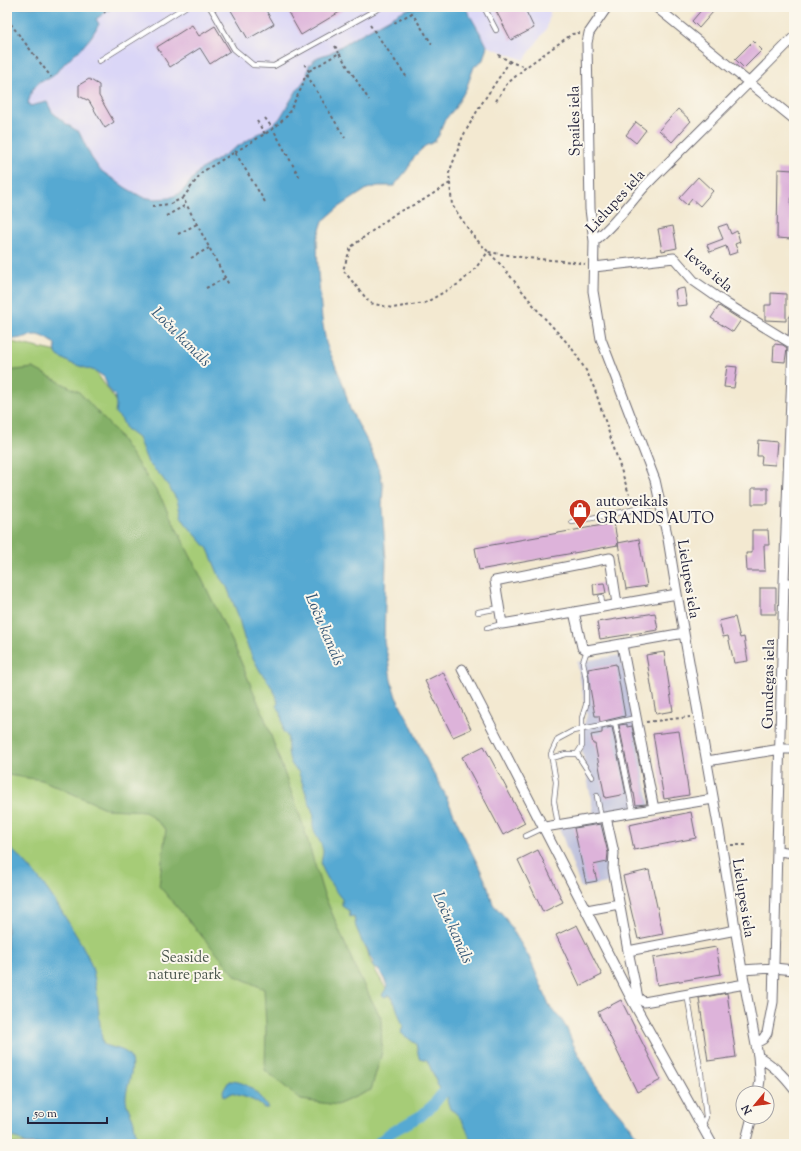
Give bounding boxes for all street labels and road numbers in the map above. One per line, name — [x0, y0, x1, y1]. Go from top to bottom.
street label: Spailes iela — [564, 85, 587, 157]
street label: Lielupes iela — [582, 165, 651, 239]
street label: Ievas iela — [679, 245, 737, 298]
street label: Lielupes iela — [671, 538, 704, 620]
street label: Gundegas iela — [758, 639, 781, 729]
street label: Lielupes iela — [726, 857, 759, 939]

